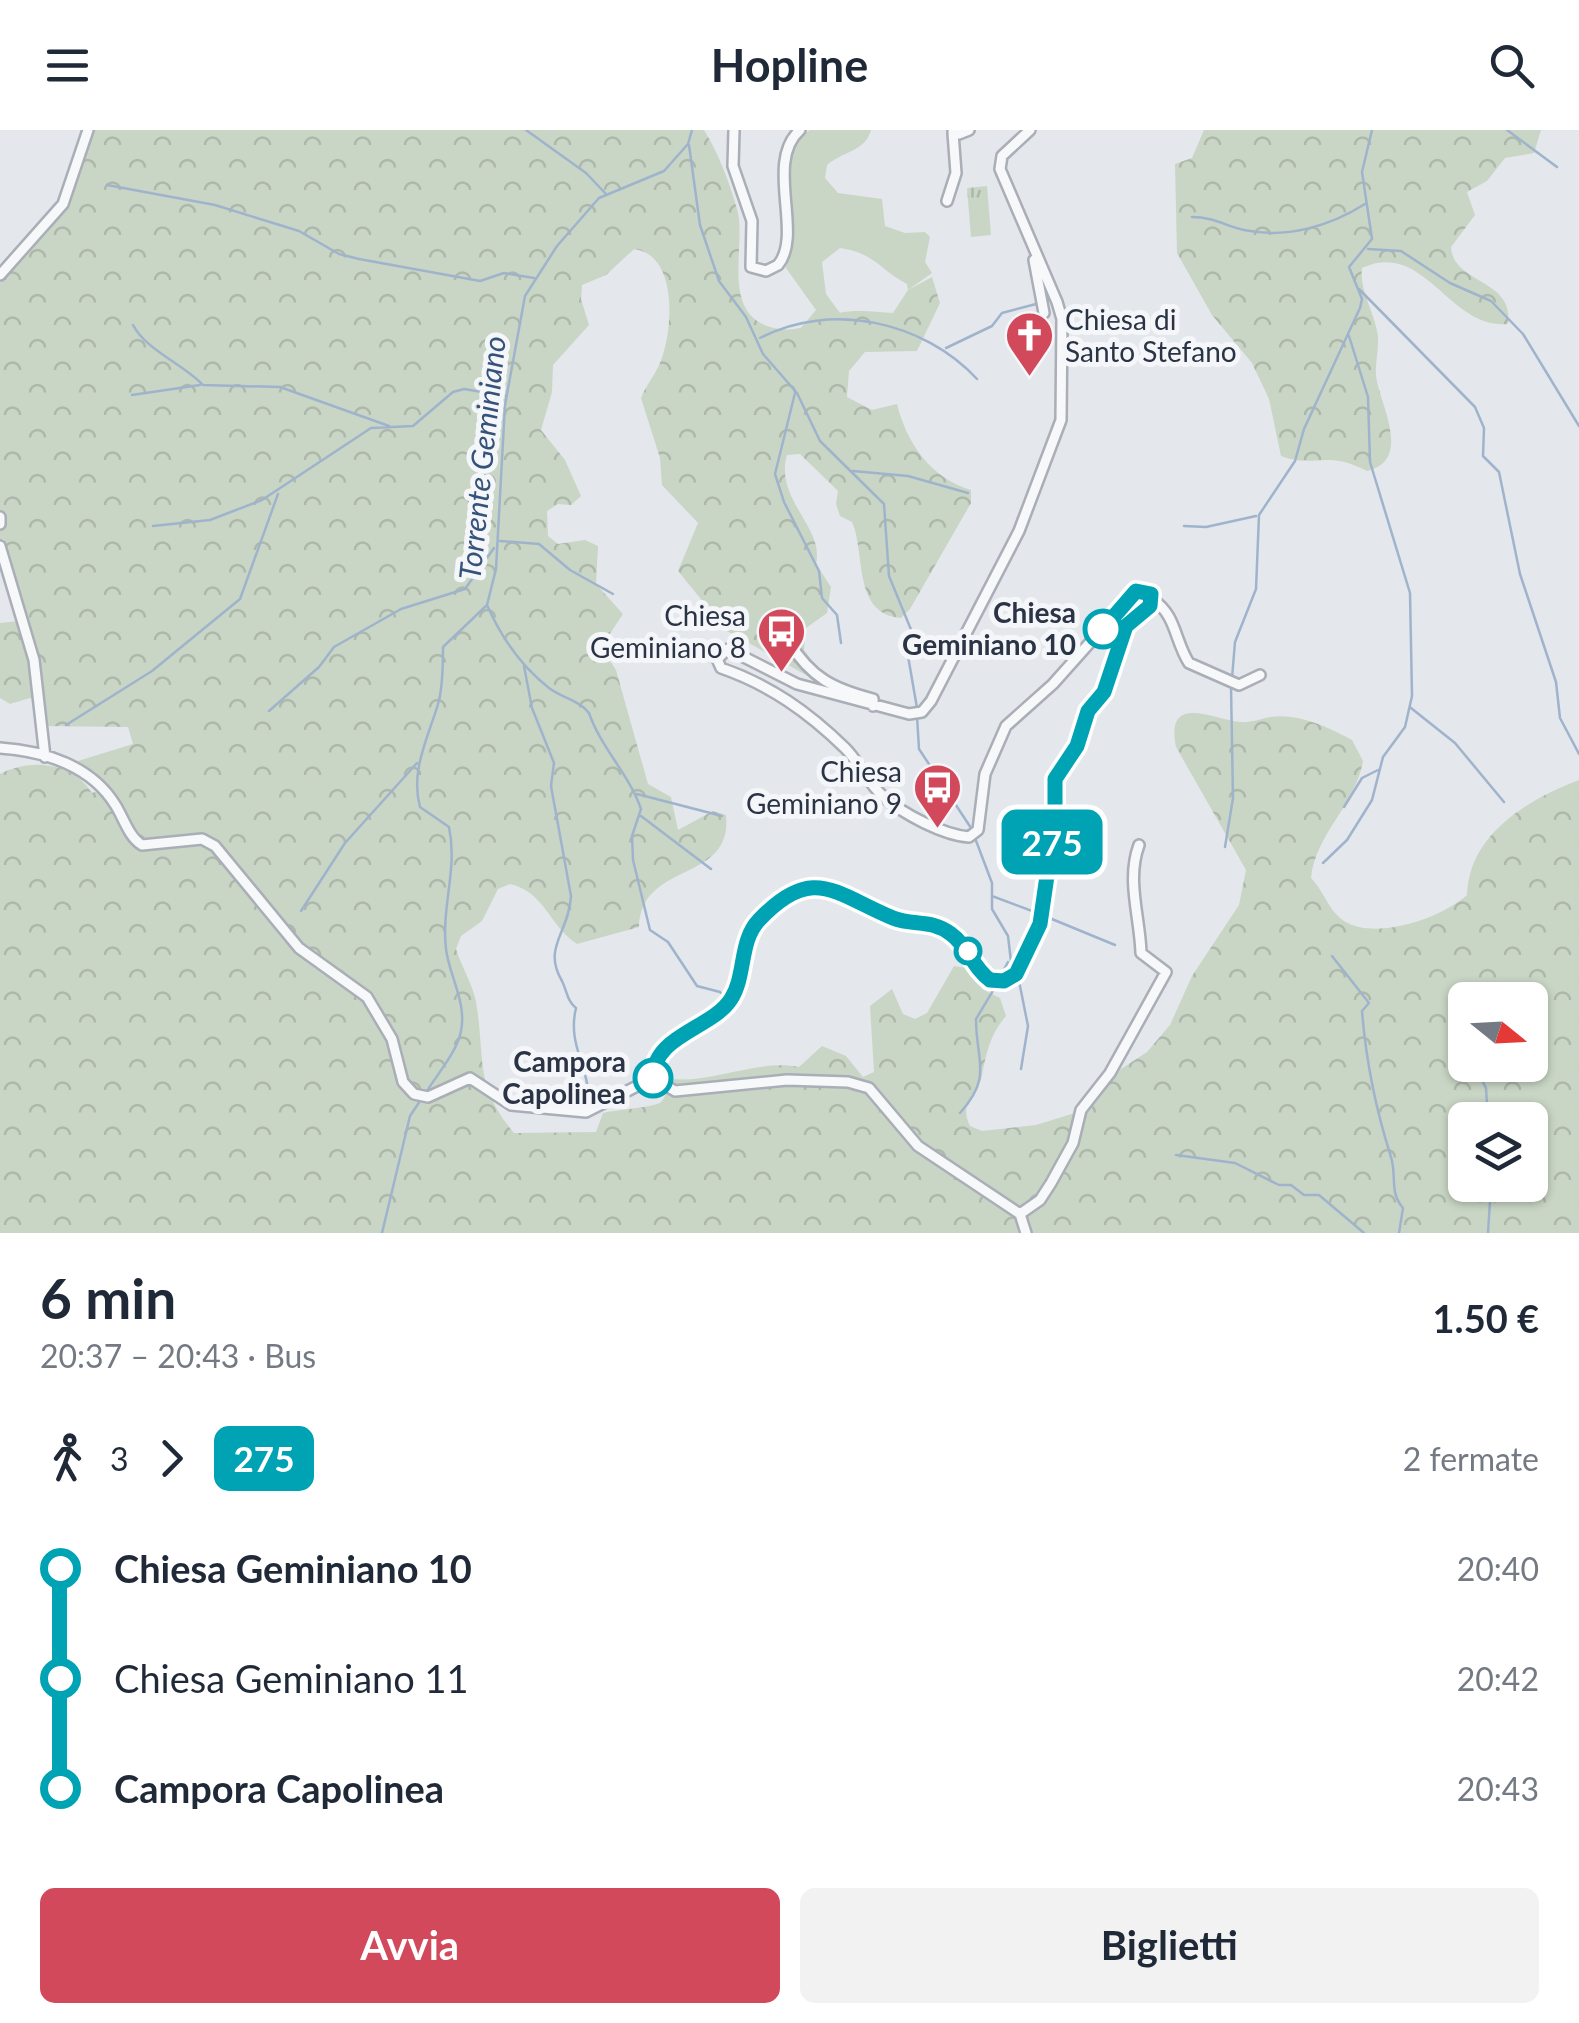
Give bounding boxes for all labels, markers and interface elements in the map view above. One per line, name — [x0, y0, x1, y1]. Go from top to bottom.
icon: menu — [40, 38, 95, 93]
text: Hopline — [711, 38, 868, 92]
icon: search — [1484, 38, 1539, 93]
place label: Chiesa di Santo Stefano — [1065, 302, 1237, 368]
church icon: Chiesa di Santo Stefano — [1004, 310, 1056, 378]
water label: Torrente Geminiano — [450, 334, 512, 582]
place label: Chiesa Geminiano 10 — [902, 595, 1076, 661]
place label: Chiesa Geminiano 8 — [590, 598, 746, 664]
bus stop icon: Chiesa Geminiano 8 — [755, 606, 807, 674]
marker: Chiesa Geminiano 10 — [1084, 610, 1122, 648]
place label: Chiesa Geminiano 9 — [746, 754, 902, 820]
bus stop icon: Chiesa Geminiano 9 — [911, 762, 963, 830]
line badge: 275 — [994, 810, 1110, 874]
text: 275 — [1022, 821, 1082, 863]
unlabelled marker — [955, 938, 981, 964]
north arrow — [1448, 982, 1548, 1082]
map controls — [1448, 982, 1548, 1202]
place label: Campora Capolinea — [502, 1044, 626, 1110]
marker: Campora Capolinea — [634, 1059, 672, 1097]
button: layers — [1448, 1102, 1548, 1202]
text: 6 min — [40, 1265, 176, 1331]
text: 1.50 € — [1433, 1295, 1539, 1341]
text: 20:37 – 20:43 · Bus — [40, 1336, 316, 1375]
icon: walk — [40, 1431, 95, 1486]
icon: forward — [144, 1431, 199, 1486]
text: 275 — [234, 1437, 294, 1479]
text: 3 — [110, 1439, 129, 1478]
text: 2 fermate — [1403, 1439, 1539, 1478]
text: Chiesa Geminiano 10 — [114, 1545, 472, 1591]
text: 20:40 — [1457, 1549, 1539, 1588]
text: Chiesa Geminiano 11 — [114, 1655, 469, 1701]
text: 20:42 — [1457, 1659, 1539, 1698]
text: Campora Capolinea — [114, 1765, 444, 1811]
text: 20:43 — [1457, 1769, 1539, 1808]
button: Avvia — [40, 1888, 780, 2003]
button: Biglietti — [800, 1888, 1539, 2003]

